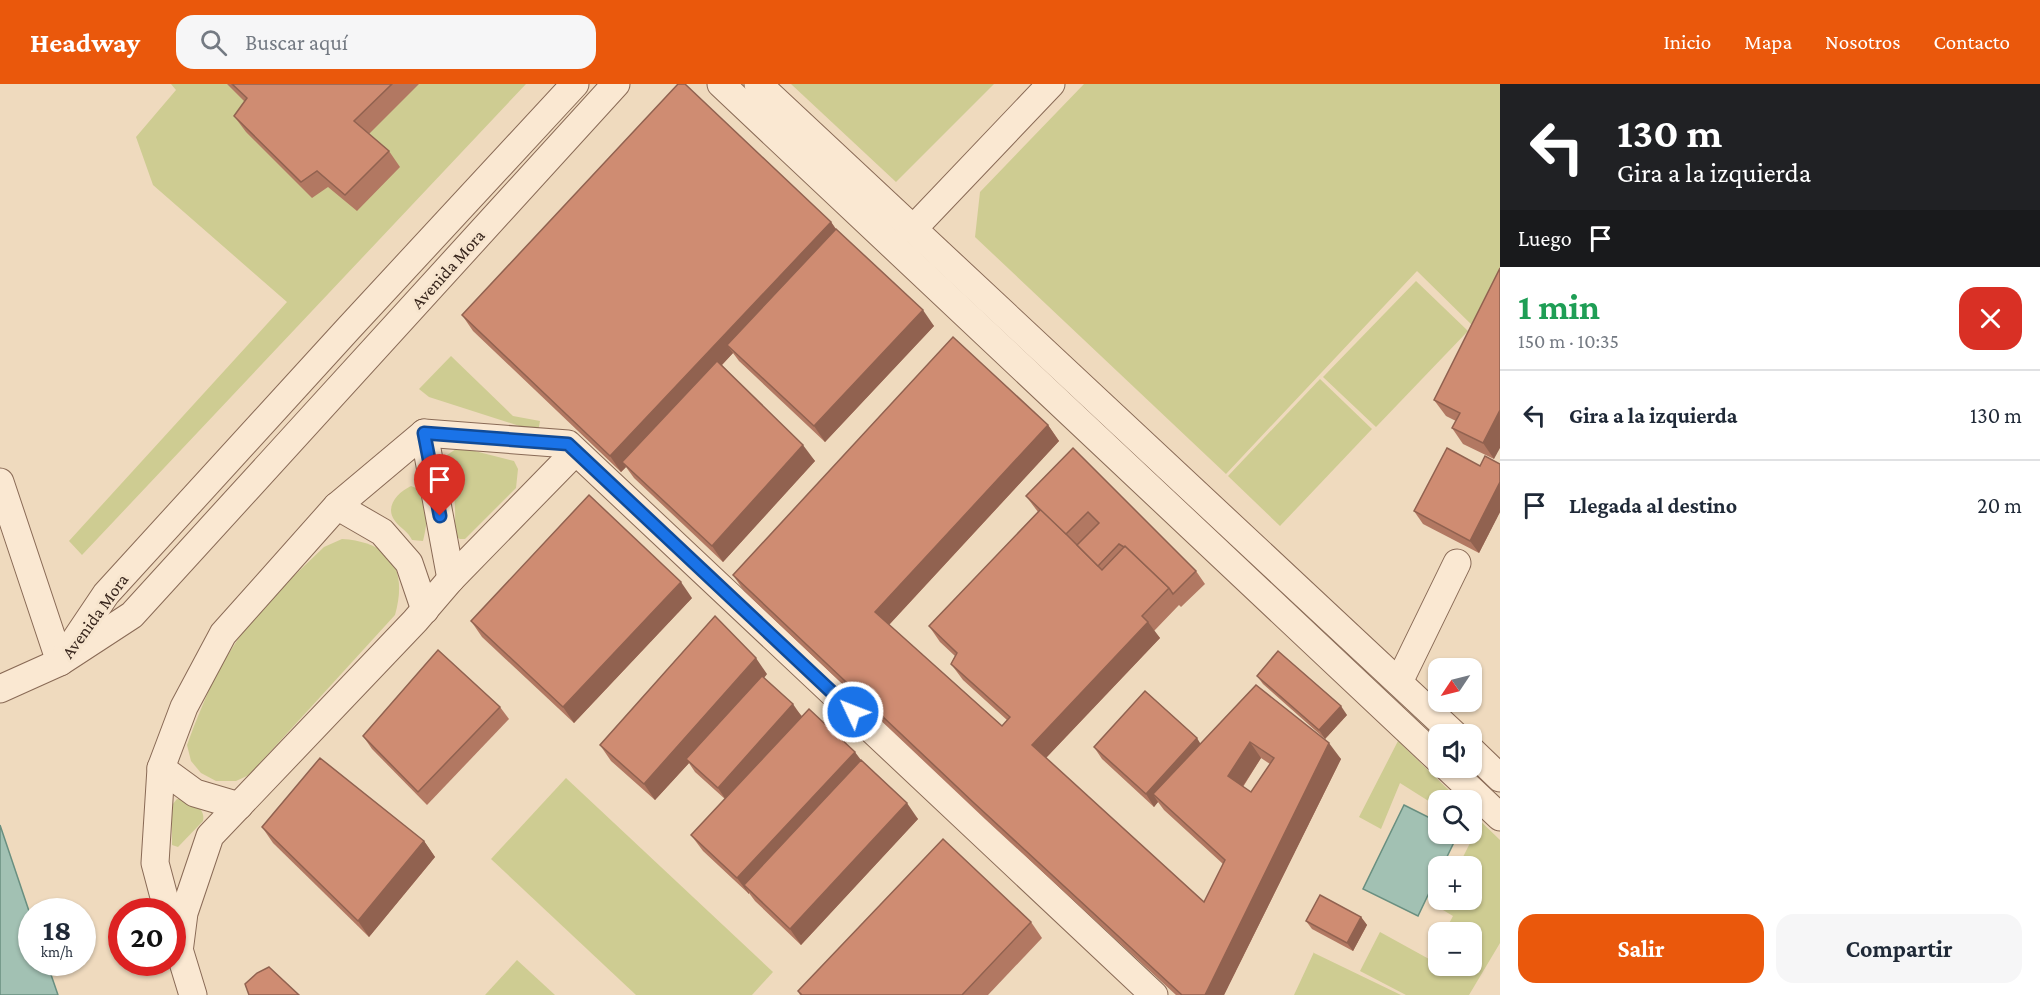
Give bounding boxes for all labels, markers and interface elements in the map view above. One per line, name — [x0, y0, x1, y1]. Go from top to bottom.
search box — [176, 15, 596, 69]
icon: search — [197, 26, 230, 59]
text: Headway — [30, 27, 140, 58]
text: Buscar aquí — [245, 30, 348, 55]
text: Inicio — [1663, 30, 1711, 54]
text: Mapa — [1744, 30, 1792, 54]
text: Nosotros — [1825, 30, 1901, 54]
text: Contacto — [1934, 30, 2010, 54]
icon: left — [1518, 108, 1596, 186]
text: 130 m — [1617, 109, 1722, 156]
text: Gira a la izquierda — [1617, 158, 1811, 188]
icon: arrive — [1584, 222, 1617, 255]
street label: Avenida Mora — [407, 225, 489, 313]
text: Luego — [1518, 226, 1572, 251]
text: 1 min — [1518, 287, 1600, 327]
button: close — [1959, 287, 2022, 350]
text: 150 m · 10:35 — [1518, 330, 1619, 352]
icon: left — [1518, 399, 1551, 432]
text: Gira a la izquierda — [1569, 403, 1738, 428]
text: 130 m — [1970, 403, 2022, 428]
pin — [414, 454, 465, 516]
icon: arrive — [423, 463, 456, 496]
icon: arrive — [1518, 489, 1551, 522]
text: Llegada al destino — [1569, 493, 1737, 518]
text: 20 m — [1977, 493, 2022, 518]
street label: Avenida Mora — [58, 570, 132, 662]
north arrow — [1428, 658, 1482, 712]
map controls — [1428, 658, 1482, 976]
position arrow — [821, 680, 885, 744]
button: sound — [1428, 724, 1482, 778]
button: search — [1428, 790, 1482, 844]
button: + — [1428, 856, 1482, 910]
speed limit sign: 20 — [108, 898, 186, 976]
text: 18 — [43, 913, 71, 946]
button: Salir — [1518, 914, 1764, 983]
button: Compartir — [1776, 914, 2022, 983]
button: − — [1428, 922, 1482, 976]
text: km/h — [41, 944, 73, 960]

